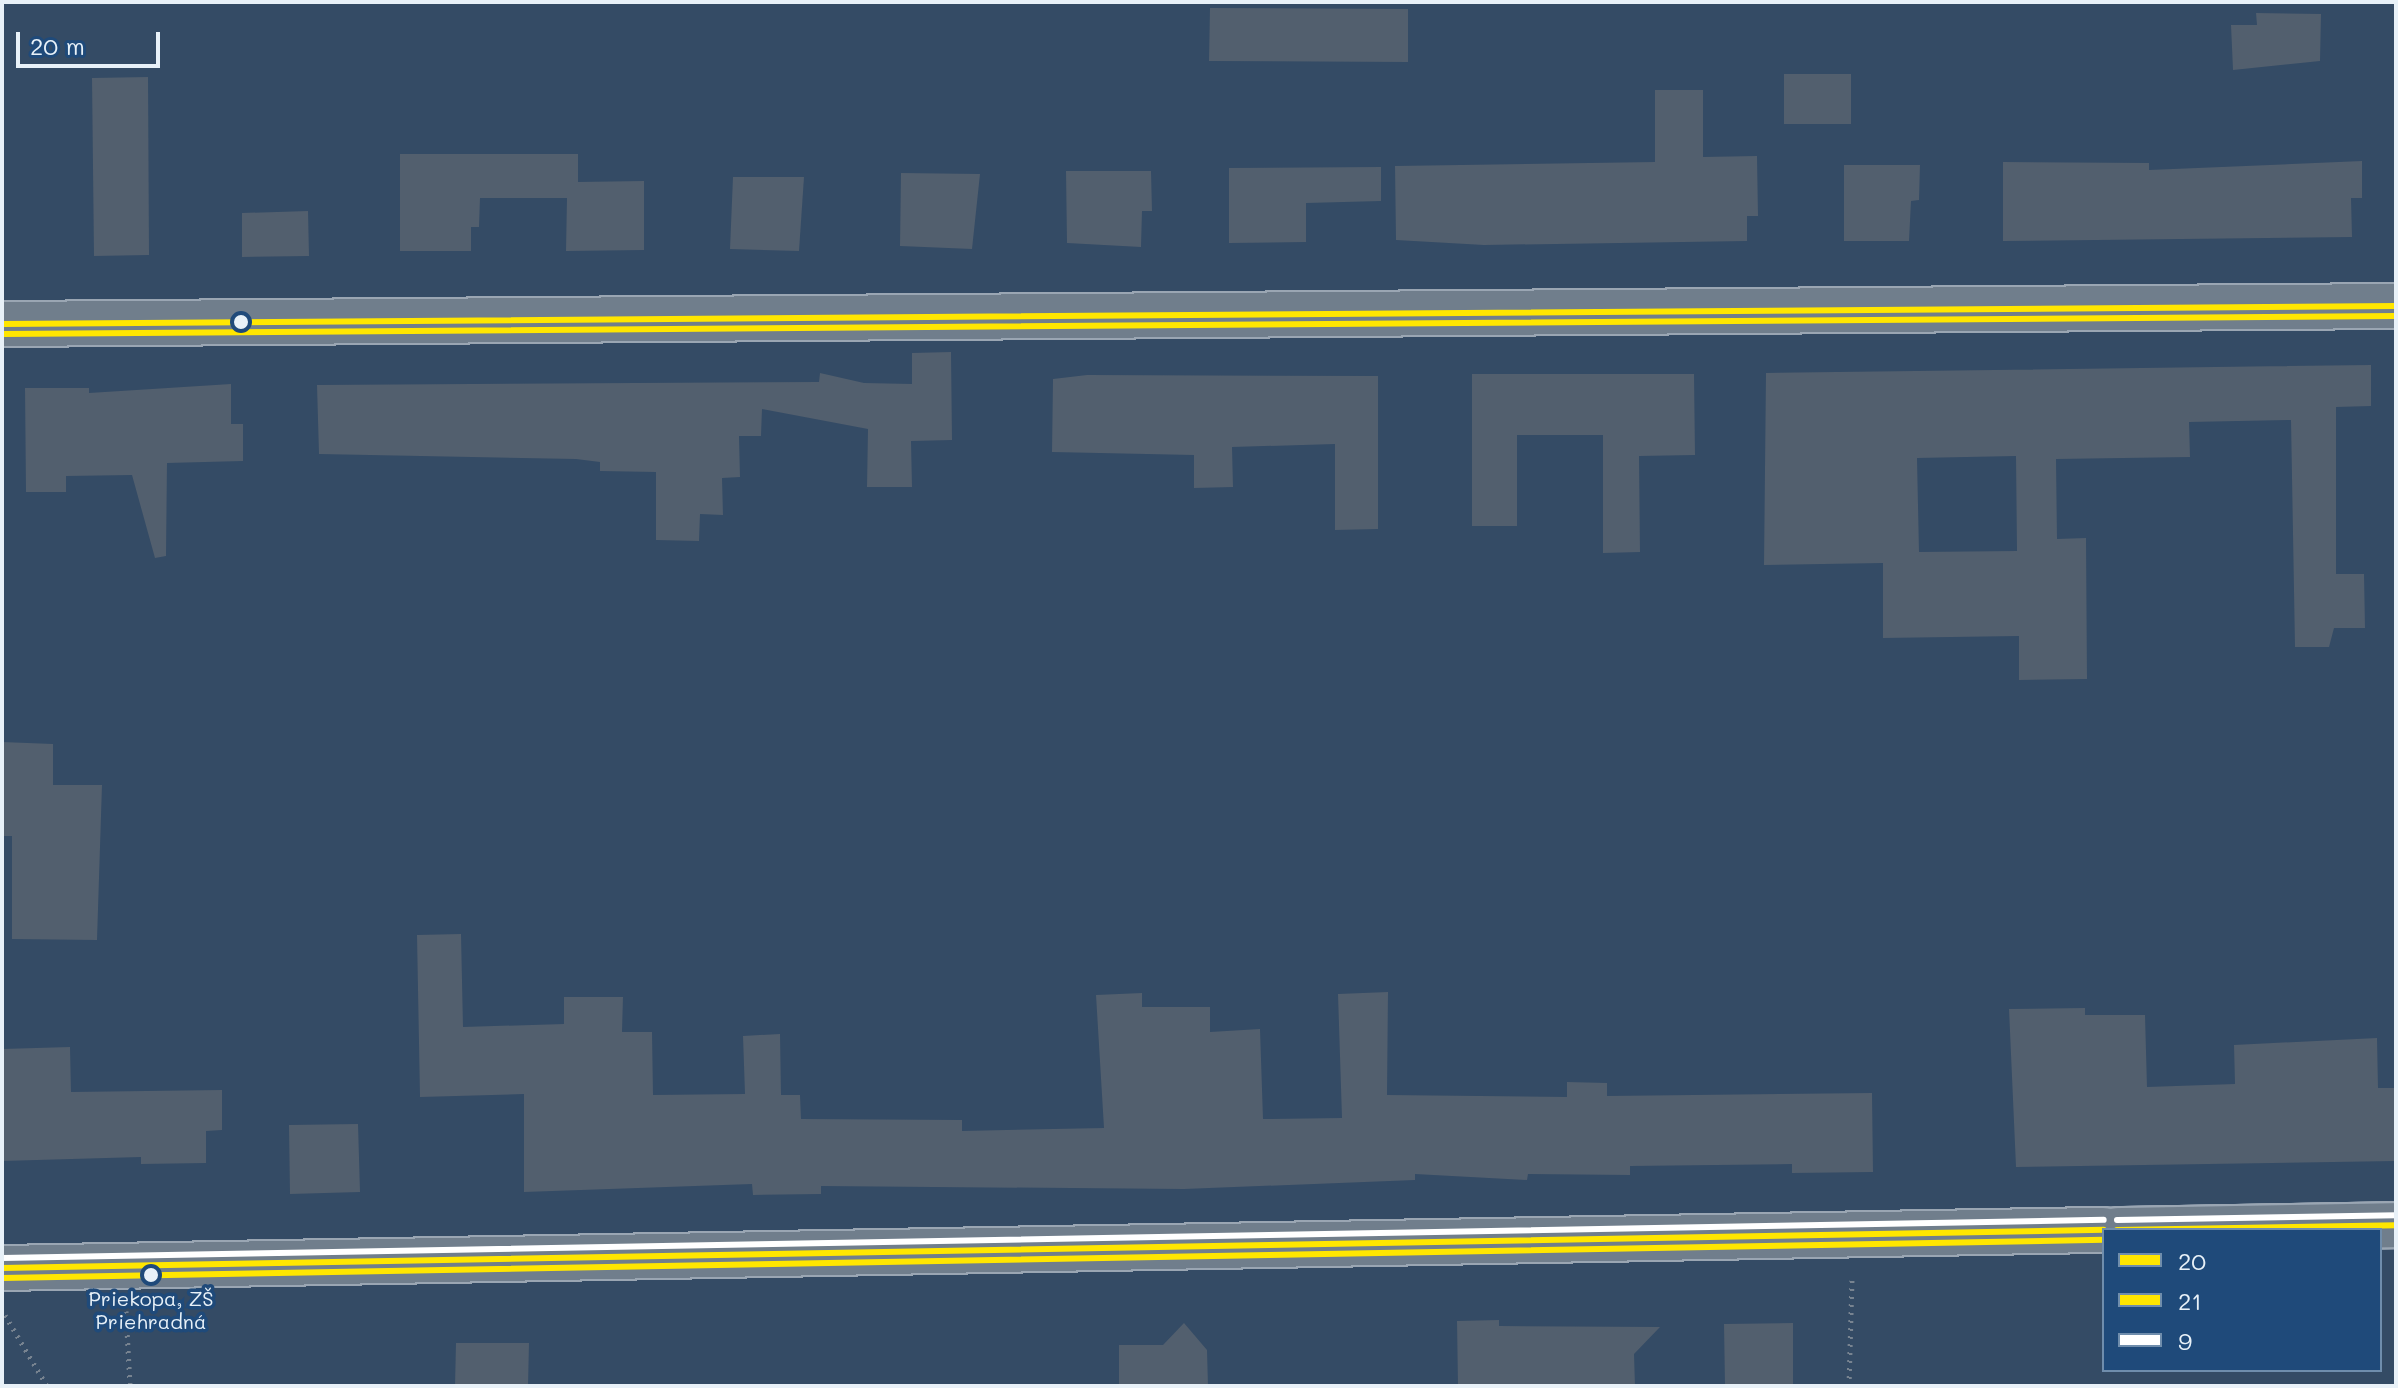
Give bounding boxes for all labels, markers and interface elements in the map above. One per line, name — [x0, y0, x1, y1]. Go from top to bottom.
scale bar — [20, 16, 164, 66]
text: 20 m — [30, 30, 85, 61]
unlabelled marker — [233, 314, 249, 330]
legend — [2102, 1228, 2382, 1372]
text: 20 — [2178, 1245, 2206, 1276]
marker: Priekopa, ZŠ Priehradná — [143, 1267, 159, 1283]
text: 21 — [2178, 1285, 2202, 1316]
place label: Priekopa, ZŠ Priehradná — [88, 1286, 214, 1333]
text: 9 — [2178, 1325, 2192, 1356]

